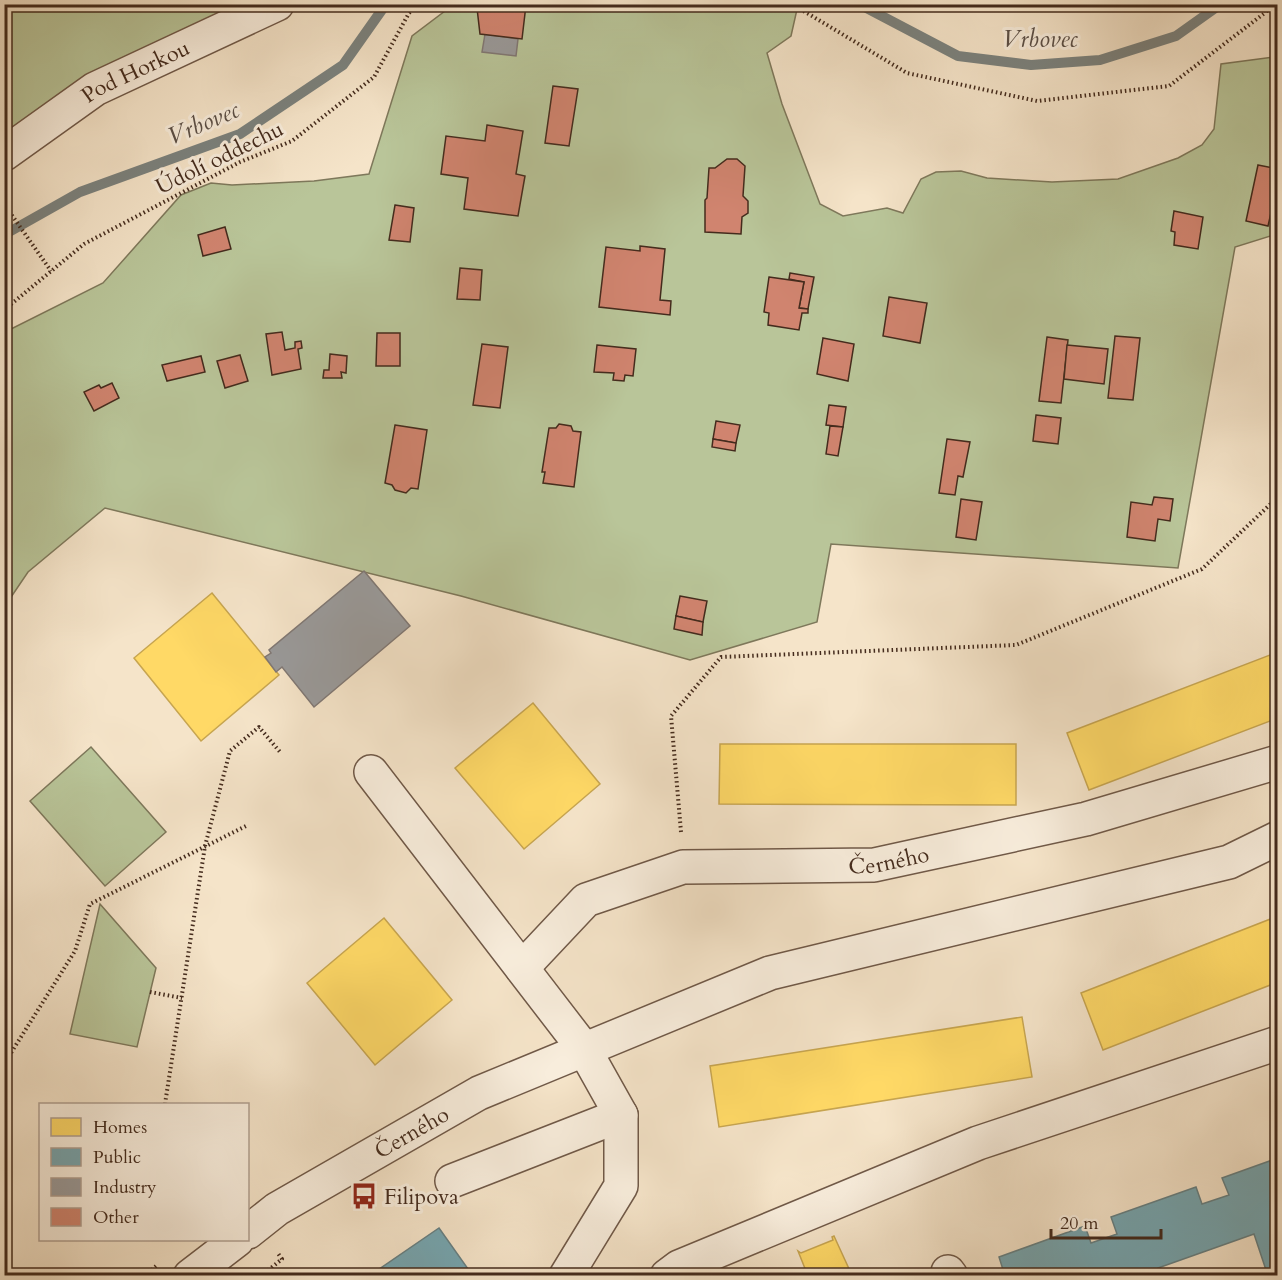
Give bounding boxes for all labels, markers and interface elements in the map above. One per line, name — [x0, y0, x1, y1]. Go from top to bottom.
water label: Vrbovec — [1002, 23, 1078, 56]
street label: Pod Horkou — [75, 33, 195, 110]
water label: Vrbovec — [162, 94, 244, 153]
street label: Údolí oddechu — [151, 114, 288, 202]
street label: Černého — [848, 839, 932, 881]
street label: Černého — [369, 1099, 455, 1166]
legend — [39, 1103, 249, 1241]
text: Homes — [93, 1115, 147, 1140]
text: Public — [93, 1145, 141, 1170]
text: Industry — [93, 1175, 157, 1200]
bus stop icon: Filipova — [349, 1181, 379, 1211]
place label: Filipova — [384, 1182, 459, 1212]
scale bar — [1051, 1202, 1160, 1240]
text: Other — [93, 1205, 139, 1230]
text: 20 m — [1060, 1211, 1099, 1236]

